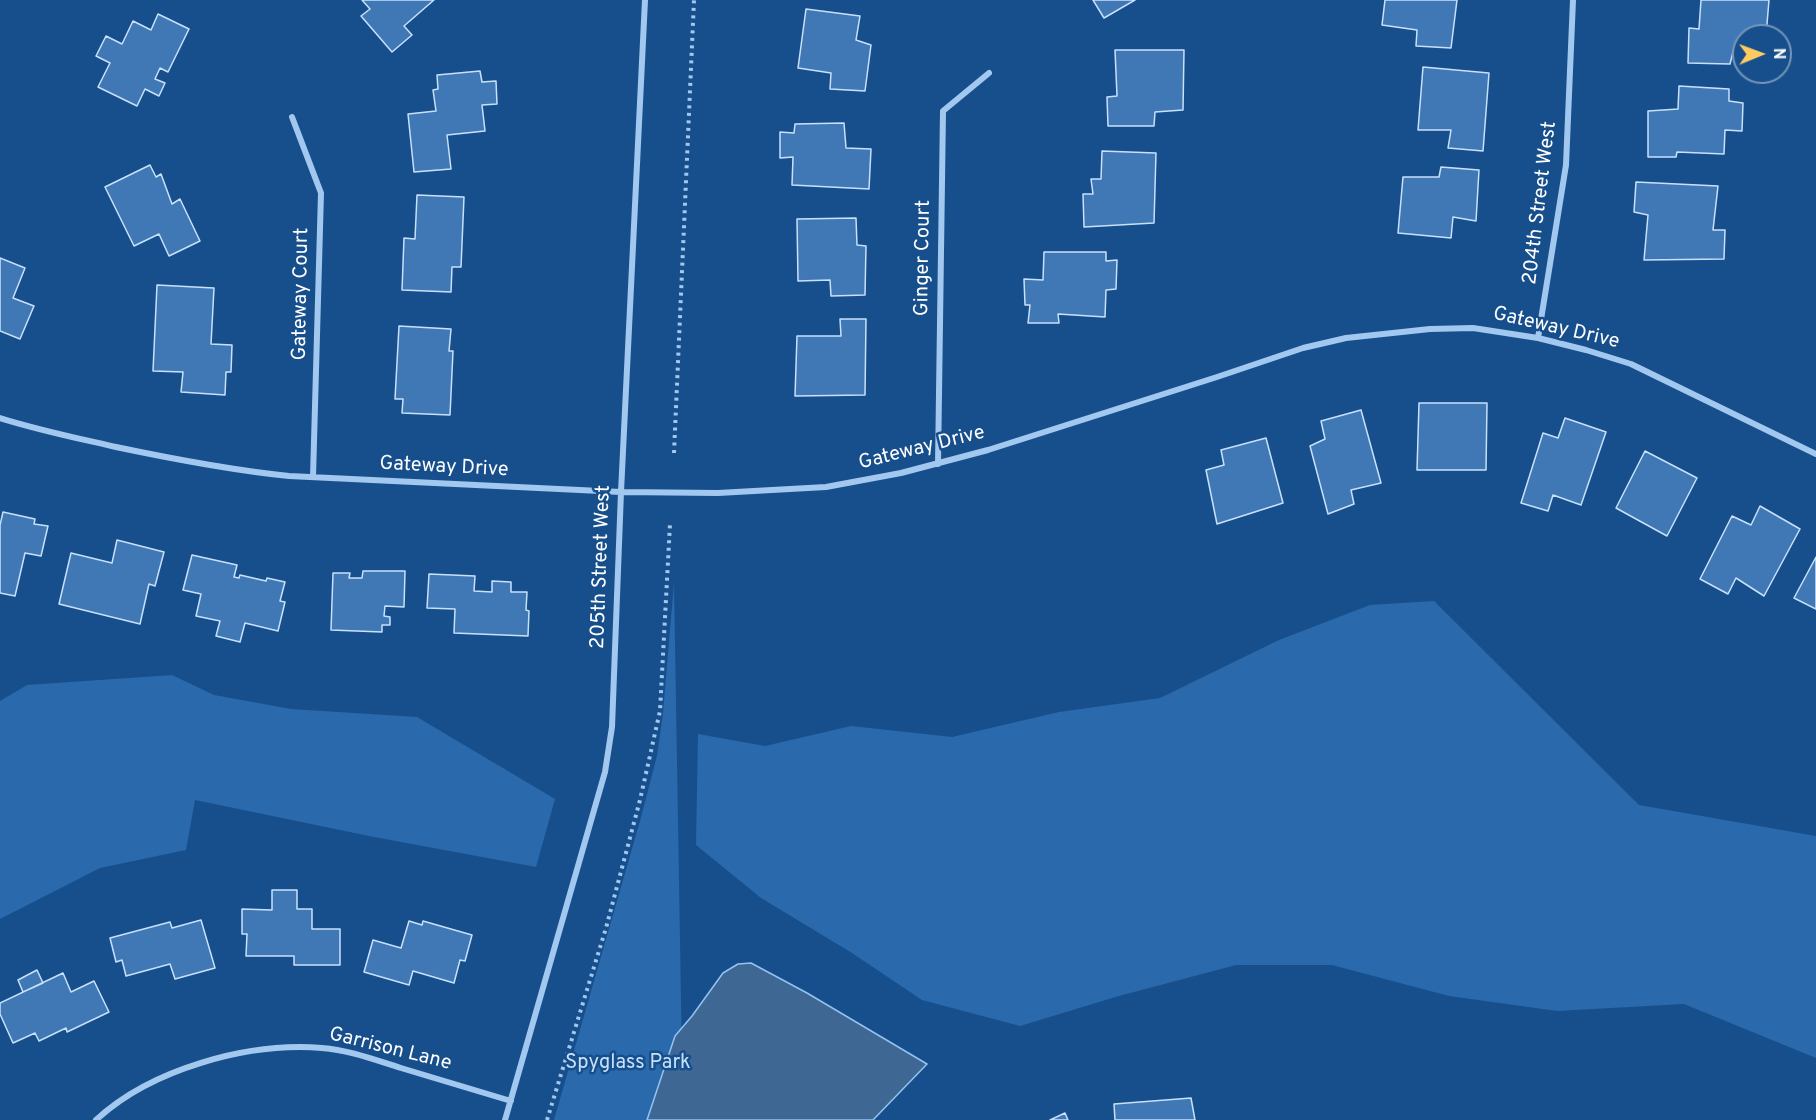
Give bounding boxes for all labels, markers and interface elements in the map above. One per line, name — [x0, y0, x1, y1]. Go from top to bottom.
north arrow — [1732, 24, 1792, 84]
text: N — [1768, 48, 1788, 60]
street label: 204th Street West — [1519, 120, 1563, 286]
street label: Ginger Court — [911, 200, 937, 316]
street label: Gateway Court — [289, 227, 315, 361]
street label: Gateway Drive — [1490, 303, 1622, 355]
street label: Gateway Drive — [856, 422, 988, 476]
street label: Gateway Drive — [379, 453, 509, 483]
street label: 205th Street West — [587, 485, 617, 649]
street label: Garrison Lane — [326, 1023, 454, 1077]
park label: Spyglass Park — [565, 1052, 691, 1076]

